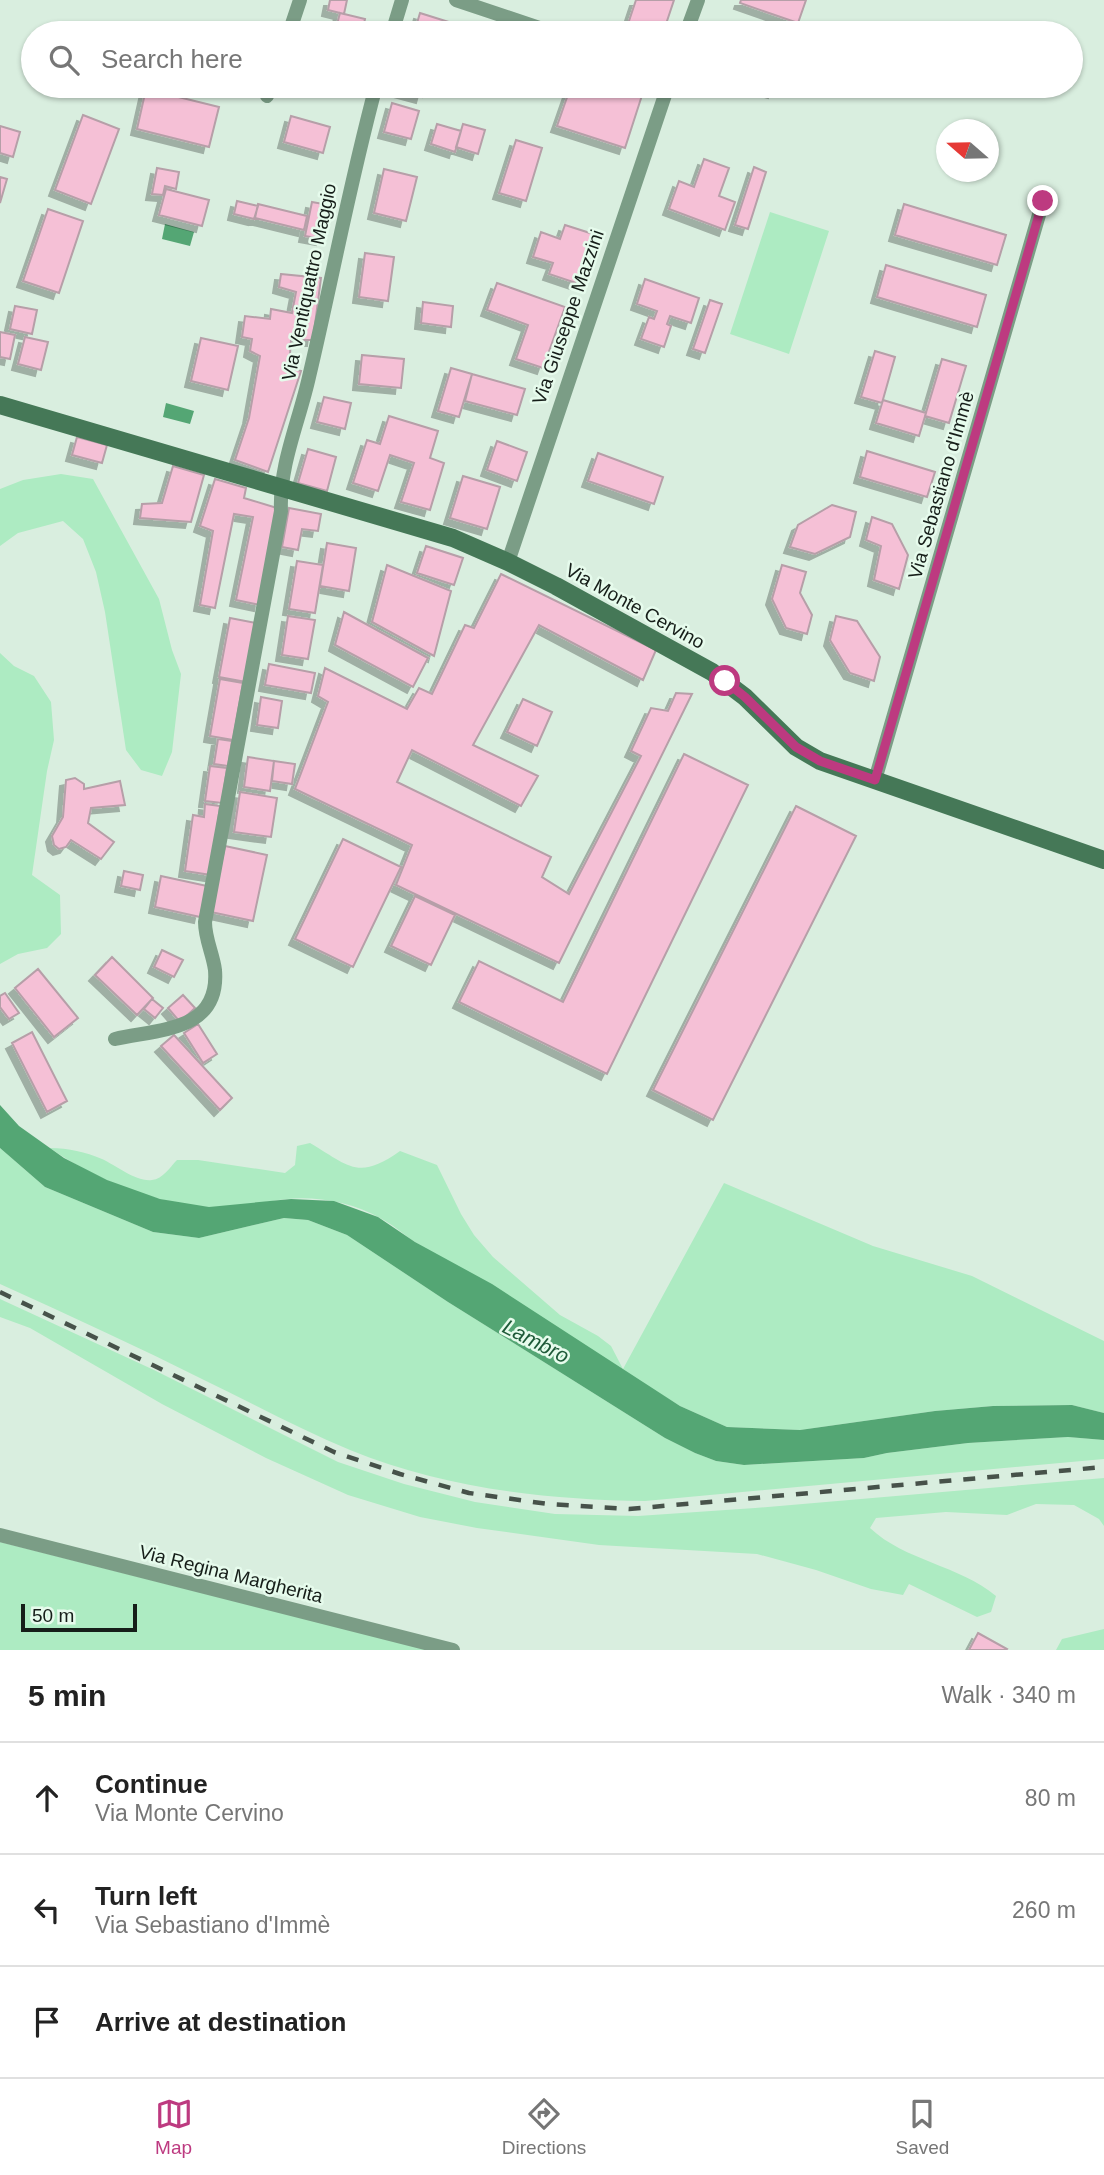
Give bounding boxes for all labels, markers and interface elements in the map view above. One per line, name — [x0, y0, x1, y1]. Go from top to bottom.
search box — [21, 21, 1083, 98]
icon: search — [45, 41, 83, 79]
text: Search here — [101, 44, 243, 74]
north arrow — [936, 119, 999, 182]
street label: Via Ventiquattro Maggio — [278, 181, 340, 383]
route end — [1027, 185, 1058, 216]
street label: Via Giuseppe Mazzini — [528, 227, 608, 407]
street label: Via Sebastiano d'Immè — [904, 389, 978, 581]
street label: Via Monte Cervino — [562, 559, 708, 653]
route start — [709, 665, 740, 696]
water label: Lambro — [499, 1315, 573, 1368]
street label: Via Regina Margherita — [137, 1541, 326, 1607]
scale bar — [21, 1601, 136, 1633]
text: 50 m — [32, 1605, 74, 1626]
text: 5 min — [28, 1679, 106, 1712]
text: Walk · 340 m — [941, 1682, 1076, 1708]
text: Continue — [95, 1769, 208, 1799]
icon: ahead — [28, 1779, 66, 1817]
text: 80 m — [1025, 1785, 1076, 1811]
text: Via Monte Cervino — [95, 1800, 284, 1826]
text: Turn left — [95, 1881, 197, 1911]
icon: left — [28, 1891, 66, 1929]
text: 260 m — [1012, 1897, 1076, 1923]
text: Via Sebastiano d'Immè — [95, 1912, 330, 1938]
icon: arrive — [28, 2003, 66, 2041]
text: Arrive at destination — [95, 2007, 346, 2037]
tab: Map — [155, 2095, 193, 2159]
tab: Directions — [502, 2095, 586, 2159]
tab: Saved — [895, 2095, 949, 2159]

